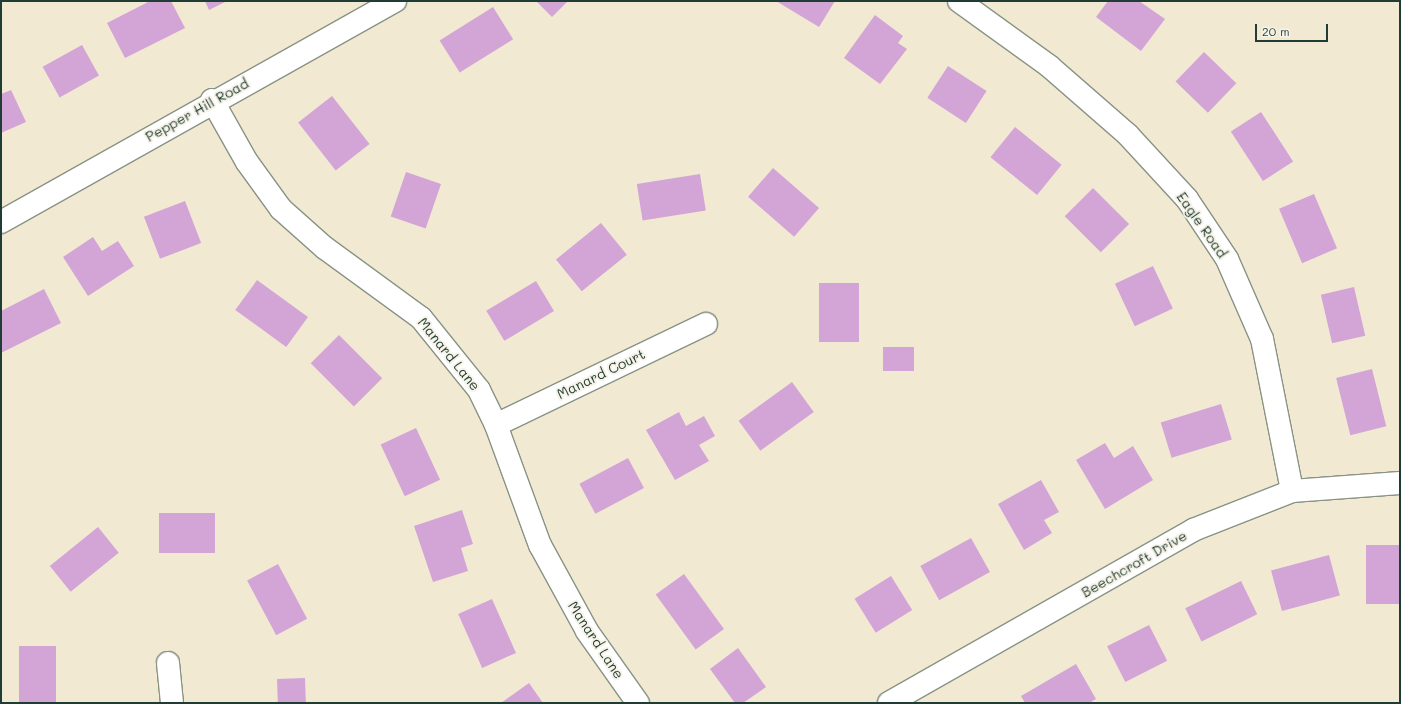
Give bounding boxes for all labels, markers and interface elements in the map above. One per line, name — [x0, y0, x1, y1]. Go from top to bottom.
scale bar — [1257, 16, 1330, 42]
text: 20 m — [1262, 23, 1290, 39]
street label: Pepper Hill Road — [142, 75, 252, 145]
street label: Eagle Road — [1173, 189, 1231, 261]
street label: Manard Lane — [414, 314, 484, 394]
street label: Manard Court — [554, 345, 648, 403]
street label: Beechcroft Drive — [1078, 527, 1190, 601]
street label: Manard Lane — [565, 598, 627, 682]

